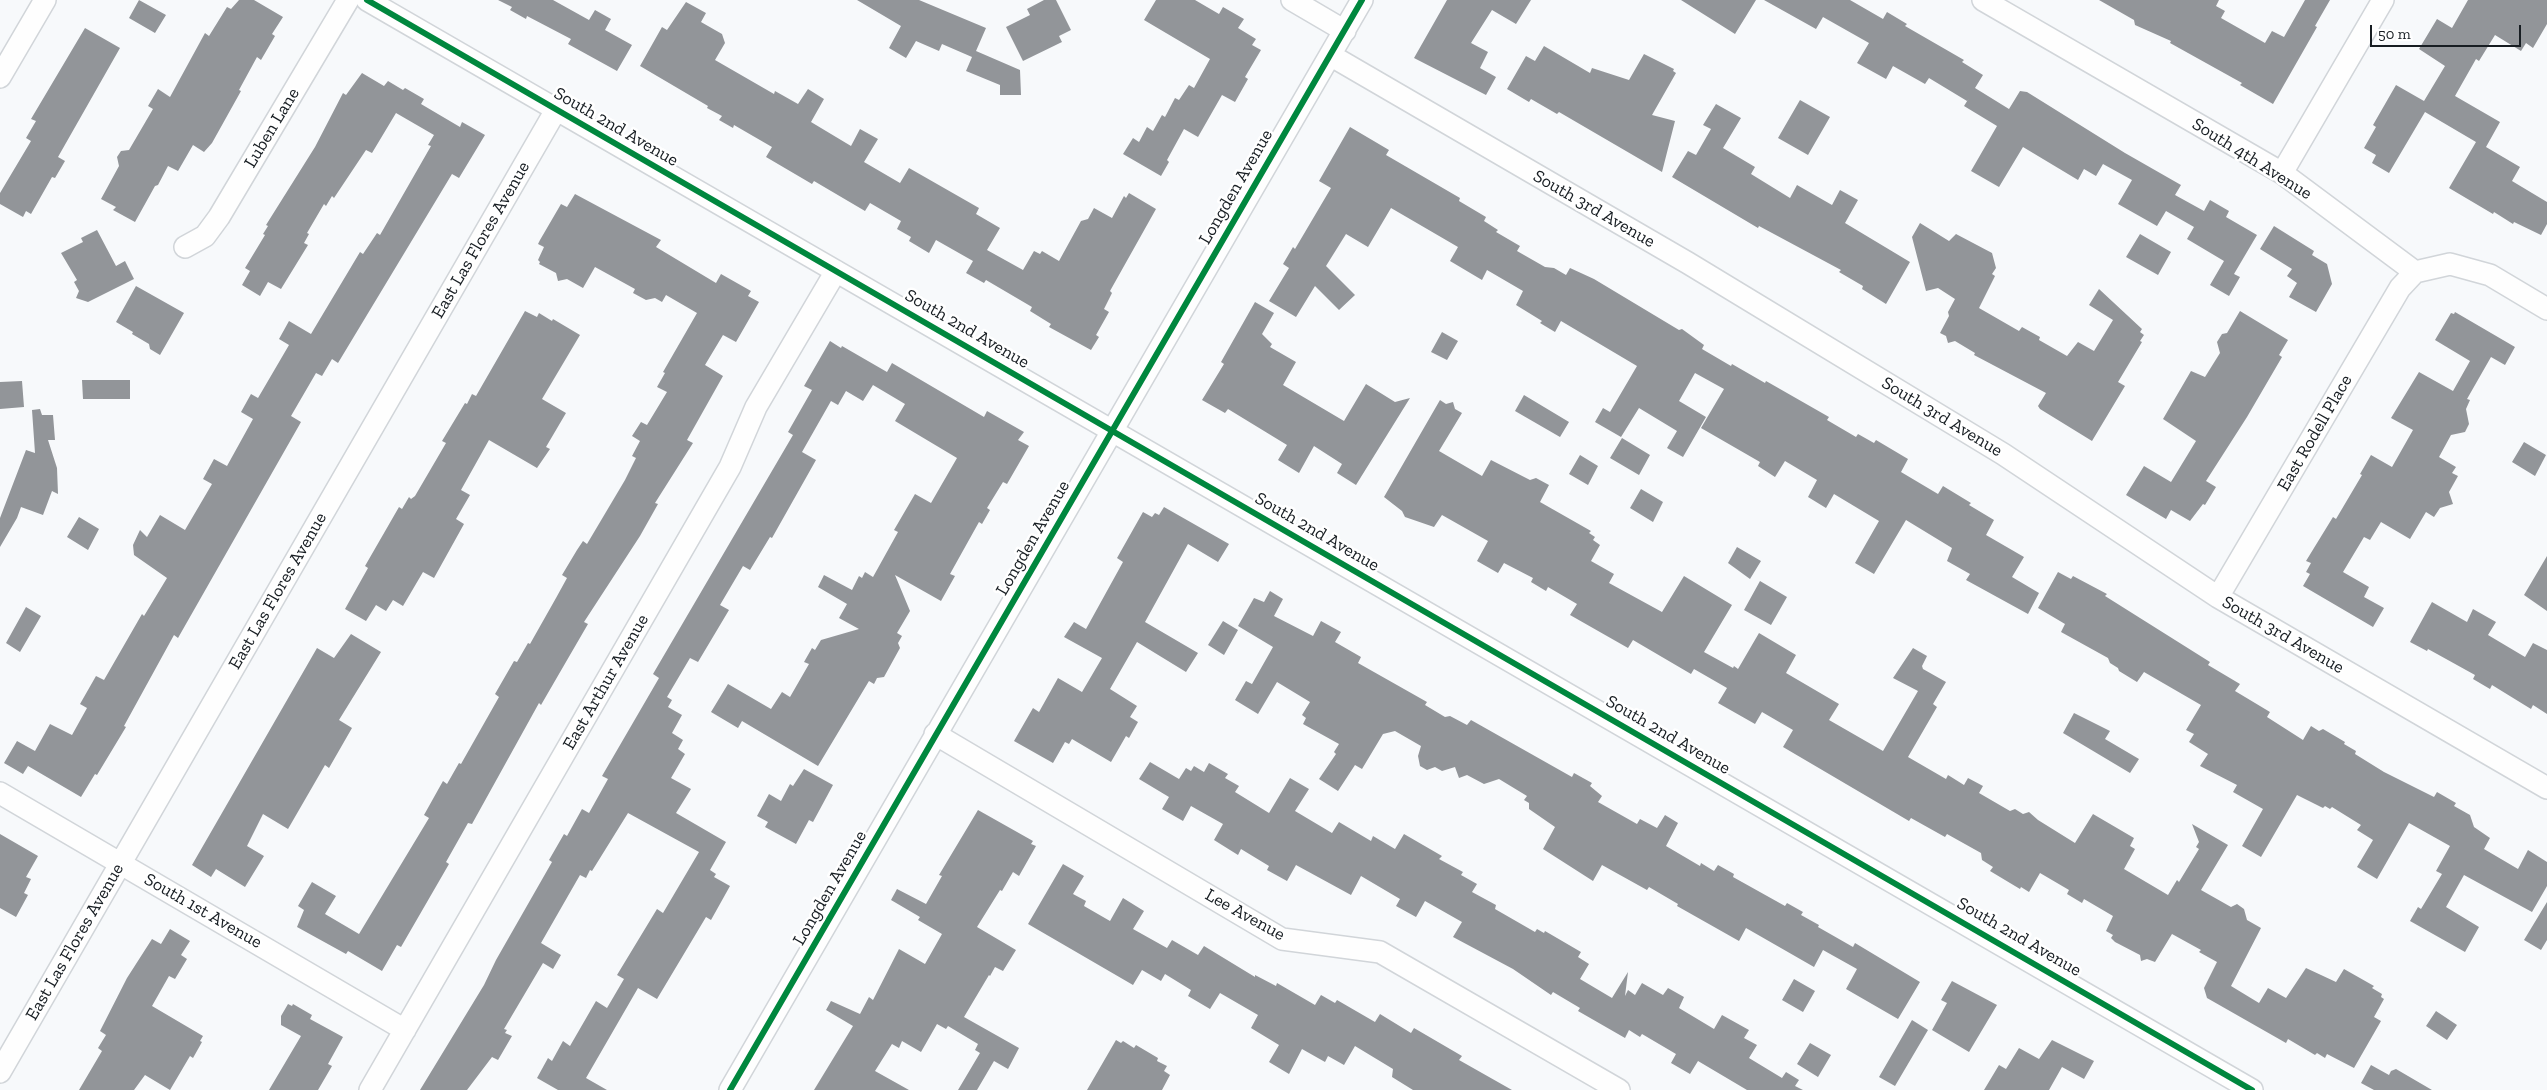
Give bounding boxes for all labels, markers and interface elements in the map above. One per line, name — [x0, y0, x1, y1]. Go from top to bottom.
scale bar — [2372, 15, 2523, 47]
text: 50 m — [2378, 25, 2411, 43]
street label: South 2nd Avenue — [550, 83, 682, 171]
street label: Luben Lane — [240, 84, 304, 172]
street label: South 4th Avenue — [2188, 113, 2316, 205]
street label: Longden Avenue — [1194, 126, 1278, 248]
street label: East Las Flores Avenue — [427, 158, 535, 322]
street label: South 3rd Avenue — [1529, 165, 1659, 253]
street label: South 2nd Avenue — [901, 285, 1033, 373]
street label: East Rodell Place — [2273, 371, 2357, 495]
street label: South 3rd Avenue — [1878, 372, 2006, 462]
street label: Longden Avenue — [991, 477, 1075, 599]
street label: South 2nd Avenue — [1251, 488, 1383, 576]
street label: East Las Flores Avenue — [224, 509, 332, 673]
street label: South 3rd Avenue — [2218, 591, 2348, 679]
street label: East Arthur Avenue — [558, 610, 654, 754]
street label: South 2nd Avenue — [1602, 691, 1734, 779]
street label: Longden Avenue — [788, 827, 872, 949]
street label: East Las Flores Avenue — [21, 860, 129, 1024]
street label: South 1st Avenue — [140, 869, 266, 953]
street label: Lee Avenue — [1201, 884, 1289, 946]
street label: South 2nd Avenue — [1953, 893, 2085, 981]

